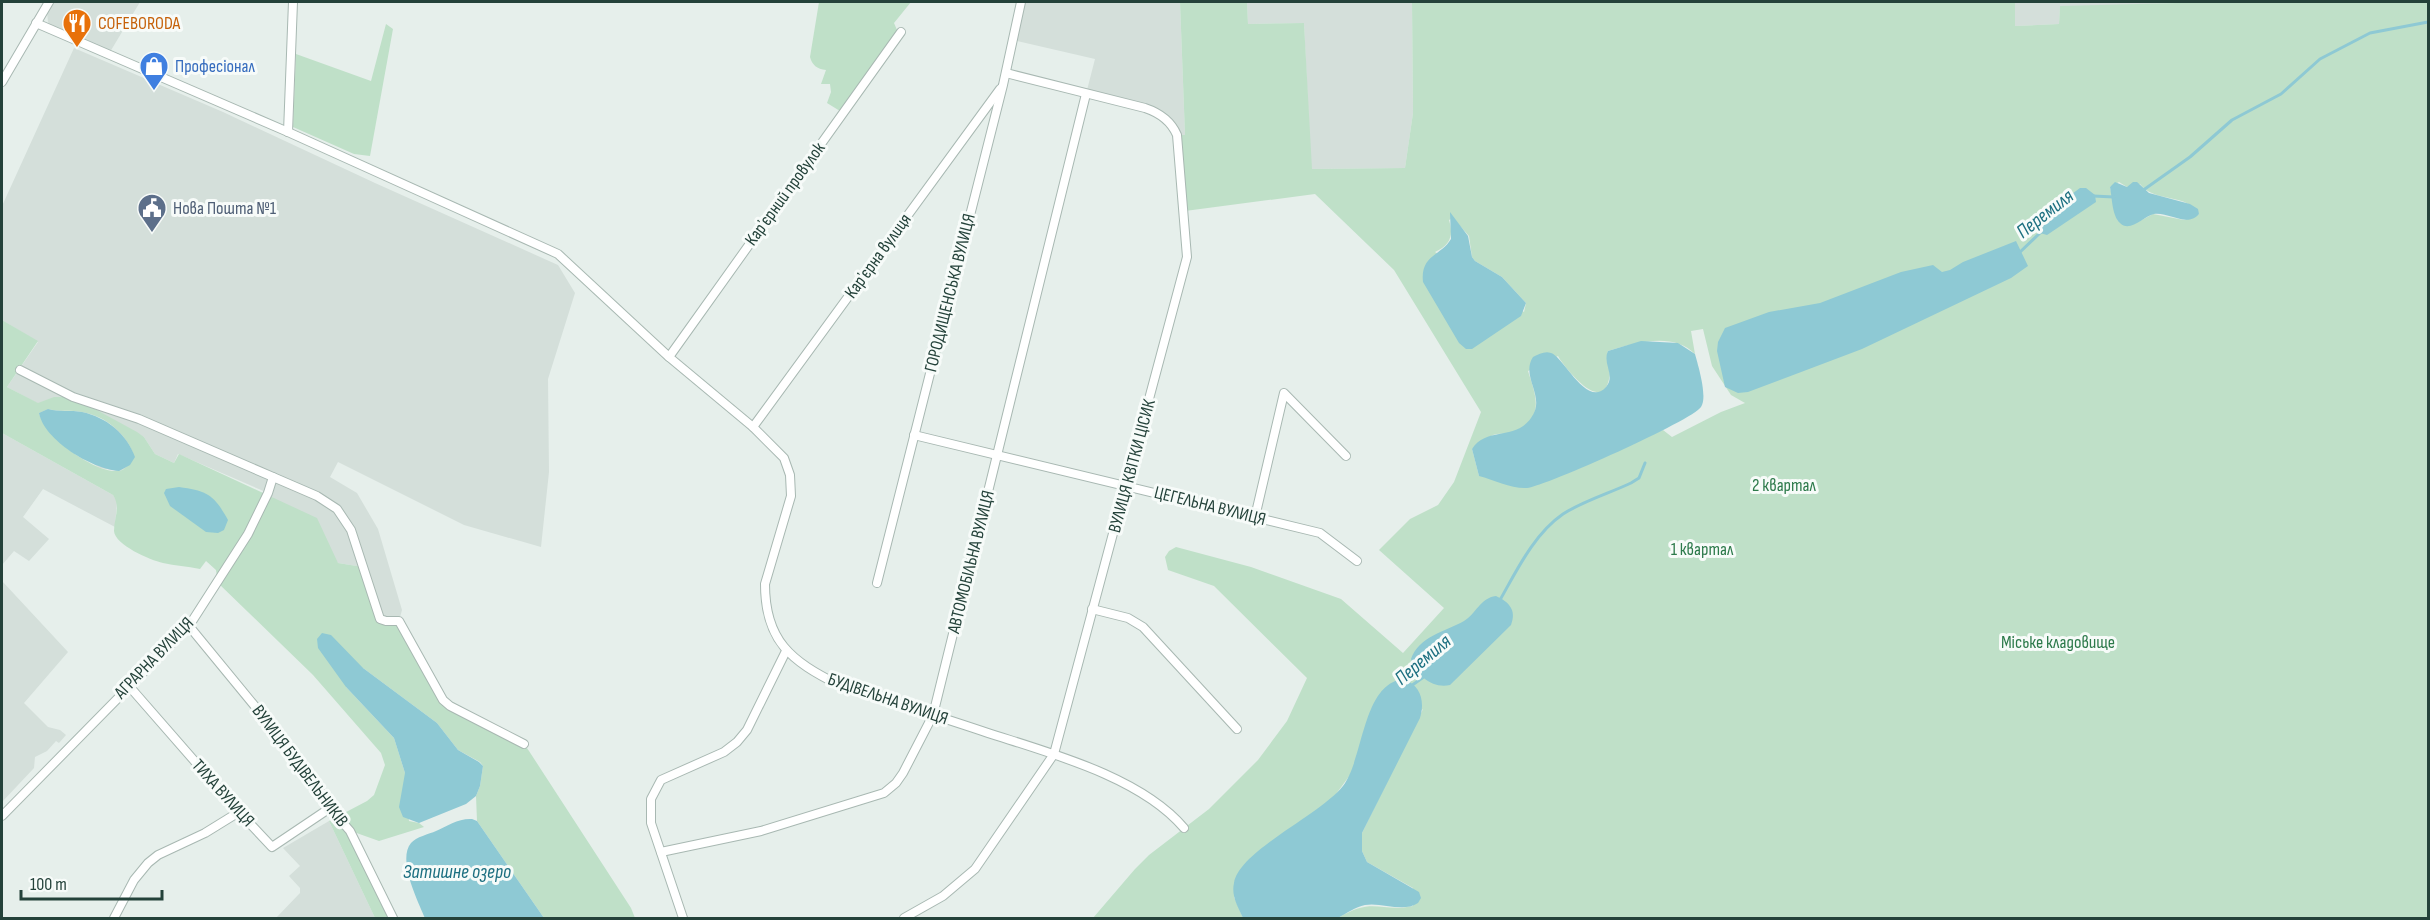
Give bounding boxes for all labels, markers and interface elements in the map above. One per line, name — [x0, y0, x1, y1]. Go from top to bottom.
restaurant icon: COFEBORODA — [61, 7, 93, 49]
place label: COFEBORODA — [98, 13, 181, 34]
shop icon: Професіонал — [138, 50, 170, 92]
place label: Професіонал — [175, 56, 255, 77]
street label: Карʼєрний провулок — [741, 138, 830, 250]
water label: Перемиля — [2012, 184, 2079, 244]
public building icon: Нова Пошта №1 — [136, 192, 168, 234]
place label: Нова Пошта №1 — [173, 198, 277, 219]
street label: Карʼєрна вулиця — [840, 210, 916, 302]
street label: ГОРОДИЩЕНСЬКА ВУЛИЦЯ — [920, 212, 980, 374]
street label: ВУЛИЦЯ КВІТКИ ЦІСИК — [1104, 396, 1160, 535]
park label: 2 квартал — [1752, 475, 1817, 496]
street label: ЦЕГЕЛЬНА ВУЛИЦЯ — [1152, 482, 1268, 530]
street label: АВТОМОБІЛЬНА ВУЛИЦЯ — [943, 488, 999, 637]
park label: 1 квартал — [1671, 539, 1734, 560]
street label: АГРАРНА ВУЛИЦЯ — [109, 613, 198, 704]
water label: Перемиля — [1390, 629, 1456, 690]
park label: Міське кладовище — [2001, 632, 2115, 653]
street label: БУДІВЕЛЬНА ВУЛИЦЯ — [825, 669, 951, 729]
street label: ВУЛИЦЯ БУДІВЕЛЬНИКІВ — [247, 701, 353, 831]
street label: ТИХА ВУЛИЦЯ — [187, 755, 259, 831]
water label: Затишне озеро — [403, 860, 511, 884]
scale bar — [21, 863, 162, 901]
text: 100 m — [30, 874, 67, 895]

